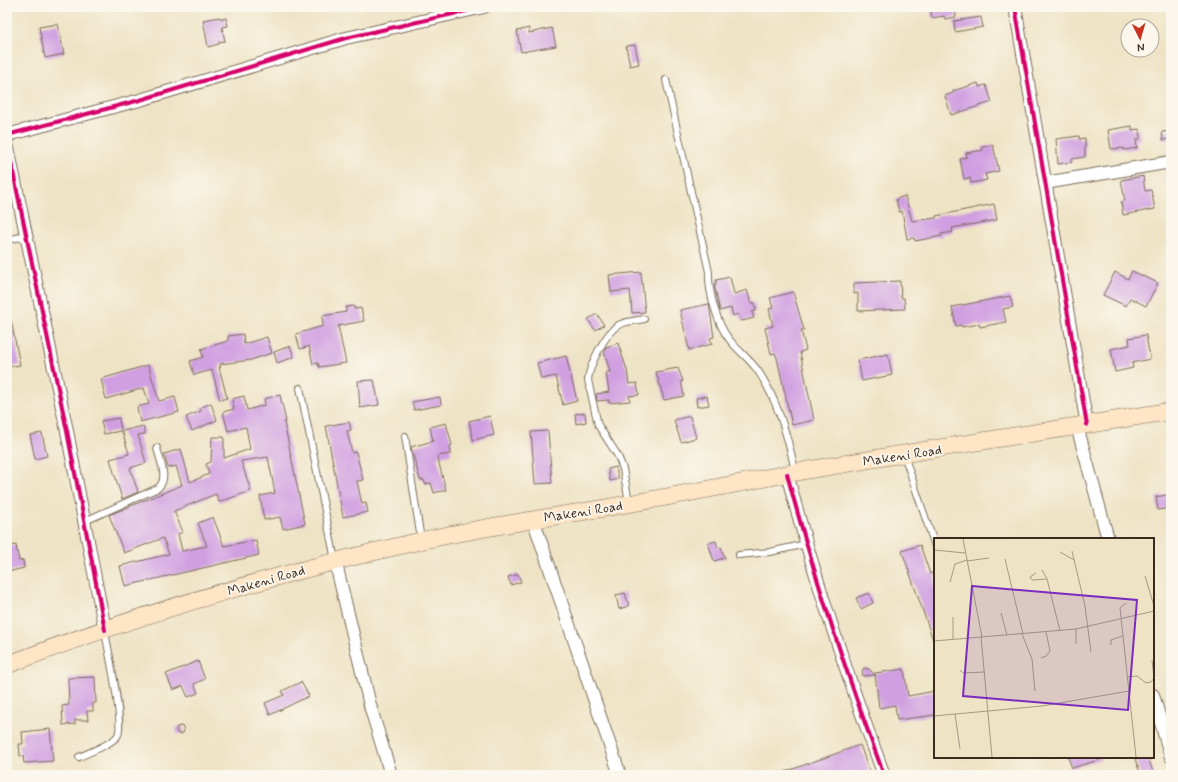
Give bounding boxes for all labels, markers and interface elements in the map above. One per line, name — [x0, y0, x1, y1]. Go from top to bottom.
north arrow — [1120, 18, 1160, 58]
text: N — [1137, 40, 1145, 54]
street label: Makeni Road — [861, 441, 943, 471]
street label: Makeni Road — [542, 497, 624, 527]
inset map — [934, 538, 1154, 758]
street label: Makeni Road — [225, 561, 307, 601]

